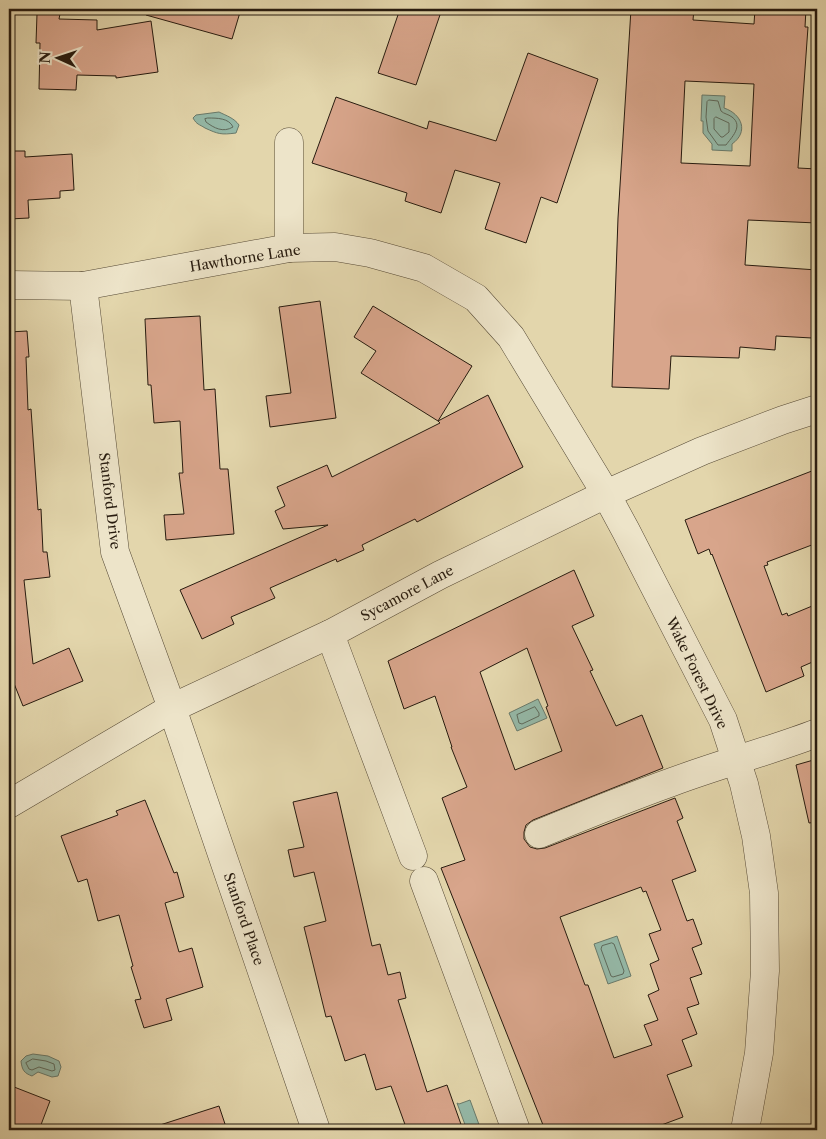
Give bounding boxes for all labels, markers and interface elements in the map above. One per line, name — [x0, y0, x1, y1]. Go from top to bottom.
north arrow — [32, 32, 82, 82]
text: N — [36, 51, 54, 64]
street label: Hawthorne Lane — [188, 240, 302, 276]
street label: Stanford Drive — [95, 452, 125, 551]
street label: Sycamore Lane — [358, 561, 457, 625]
street label: Wake Forest Drive — [662, 613, 732, 732]
street label: Stanford Place — [220, 870, 268, 968]

